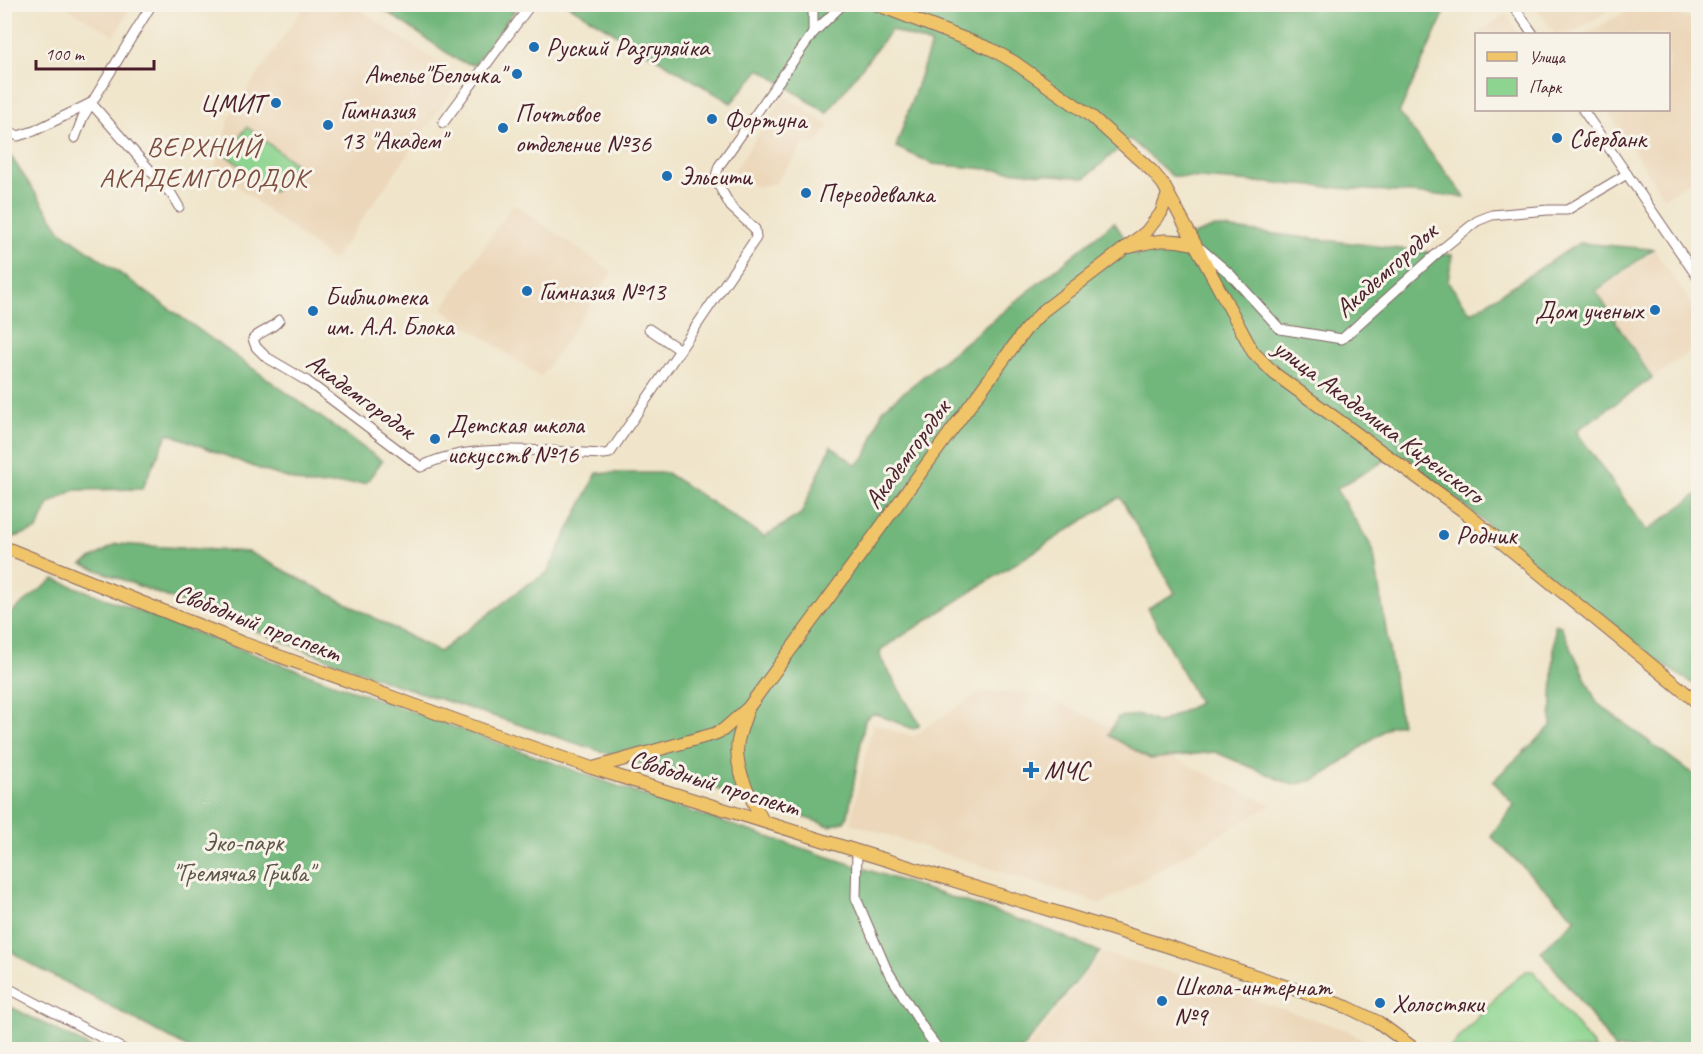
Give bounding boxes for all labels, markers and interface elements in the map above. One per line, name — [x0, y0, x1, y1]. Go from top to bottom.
place label: Руский Разгуляйка — [546, 31, 711, 65]
scale bar — [36, 33, 154, 71]
legend — [1475, 33, 1670, 111]
marker: Руский Разгуляйка — [527, 40, 541, 54]
text: 100 m — [45, 43, 86, 65]
text: Улица — [1529, 46, 1566, 68]
place label: Ателье"Белочка" — [365, 58, 510, 91]
marker: Ателье"Белочка" — [510, 67, 524, 81]
text: Парк — [1529, 76, 1563, 98]
place label: ЦМИТ — [200, 87, 271, 120]
place label: Гимназия 13 "Академ" — [340, 94, 451, 157]
marker: ЦМИТ — [269, 96, 283, 110]
place label: Почтовое отделение №36 — [515, 97, 652, 160]
place label: Фортуна — [724, 103, 809, 136]
marker: Фортуна — [705, 112, 719, 126]
marker: Гимназия 13 "Академ" — [321, 118, 335, 132]
marker: Почтовое отделение №36 — [496, 121, 510, 135]
place label: Сбербанк — [1569, 122, 1649, 155]
district label: ВЕРХНИЙ АКАДЕМГОРОДОК — [99, 130, 313, 195]
marker: Сбербанк — [1550, 131, 1564, 145]
place label: Эльсити — [679, 160, 753, 193]
marker: Эльсити — [660, 169, 674, 183]
place label: Переодевалка — [818, 177, 936, 210]
marker: Переодевалка — [799, 186, 813, 200]
street label: Академгородок — [1328, 214, 1446, 325]
place label: Гимназия №13 — [539, 275, 668, 308]
place label: Библиотека им. А.А. Блока — [325, 280, 455, 343]
marker: Гимназия №13 — [520, 284, 534, 298]
place label: Дом ученых — [1535, 294, 1645, 327]
marker: Дом ученых — [1648, 303, 1662, 317]
marker: Библиотека им. А.А. Блока — [306, 304, 320, 318]
street label: улица Академика Киренского — [1265, 330, 1493, 513]
street label: Академгородок — [300, 345, 424, 448]
street label: Академгородок — [856, 391, 959, 515]
place label: Детская школа искусств №16 — [447, 408, 586, 471]
marker: Детская школа искусств №16 — [428, 432, 442, 446]
place label: Родник — [1456, 519, 1518, 552]
marker: Родник — [1437, 528, 1451, 542]
street label: Свободный проспект — [170, 576, 347, 670]
street label: Свободный проспект — [626, 741, 805, 825]
place label: МЧС — [1044, 754, 1093, 787]
marker: МЧС — [1022, 761, 1040, 779]
park label: Эко-парк "Гремячая Грива" — [172, 826, 319, 889]
place label: Школа-интернат №9 — [1174, 970, 1334, 1033]
place label: Холостяки — [1392, 987, 1485, 1020]
marker: Школа-интернат №9 — [1155, 994, 1169, 1008]
marker: Холостяки — [1373, 996, 1387, 1010]

